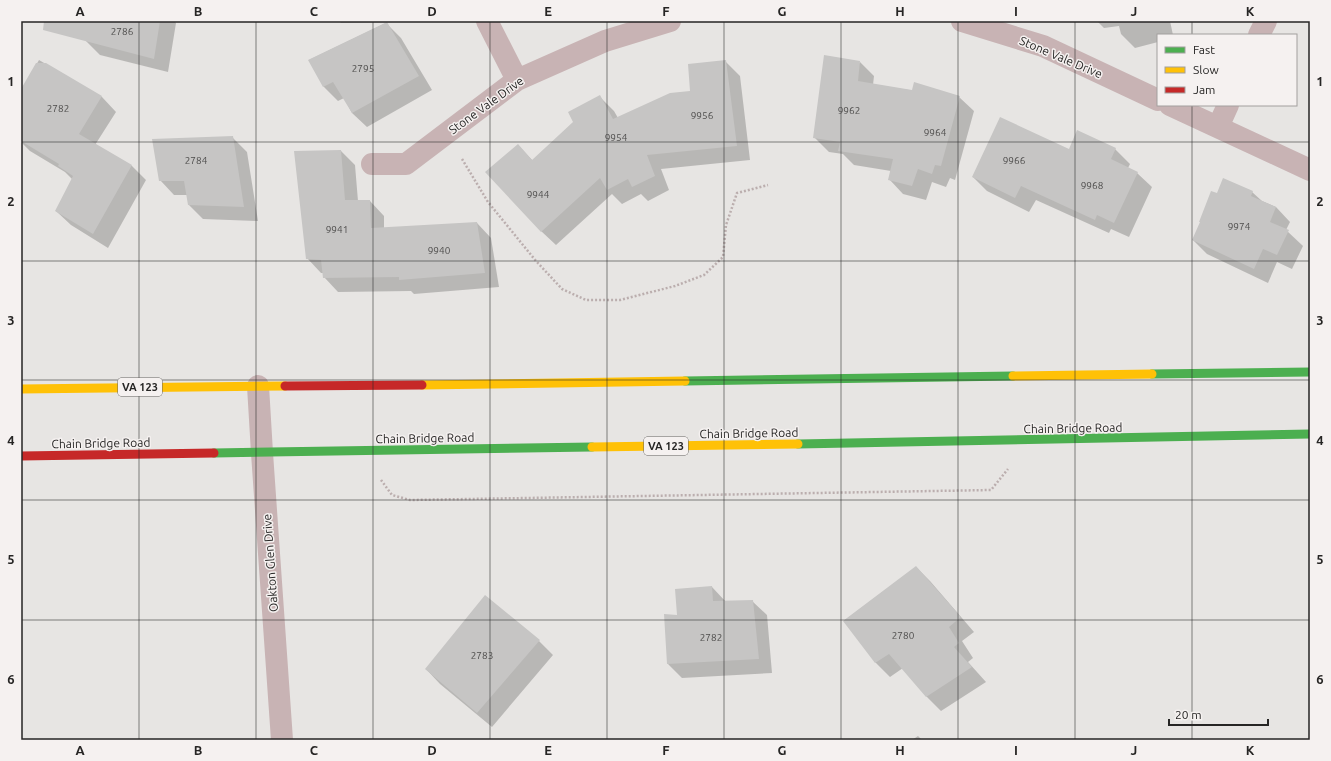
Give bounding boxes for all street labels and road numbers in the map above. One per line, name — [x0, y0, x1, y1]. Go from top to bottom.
street label: Stone Vale Drive — [1018, 34, 1104, 80]
street label: Stone Vale Drive — [446, 74, 526, 136]
road number: VA 123 — [118, 378, 162, 396]
street label: Chain Bridge Road — [1023, 421, 1123, 435]
street label: Chain Bridge Road — [699, 426, 799, 440]
street label: Chain Bridge Road — [375, 431, 475, 445]
street label: Chain Bridge Road — [51, 436, 151, 450]
road number: VA 123 — [644, 437, 688, 455]
street label: Oakton Glen Drive — [260, 513, 280, 613]

